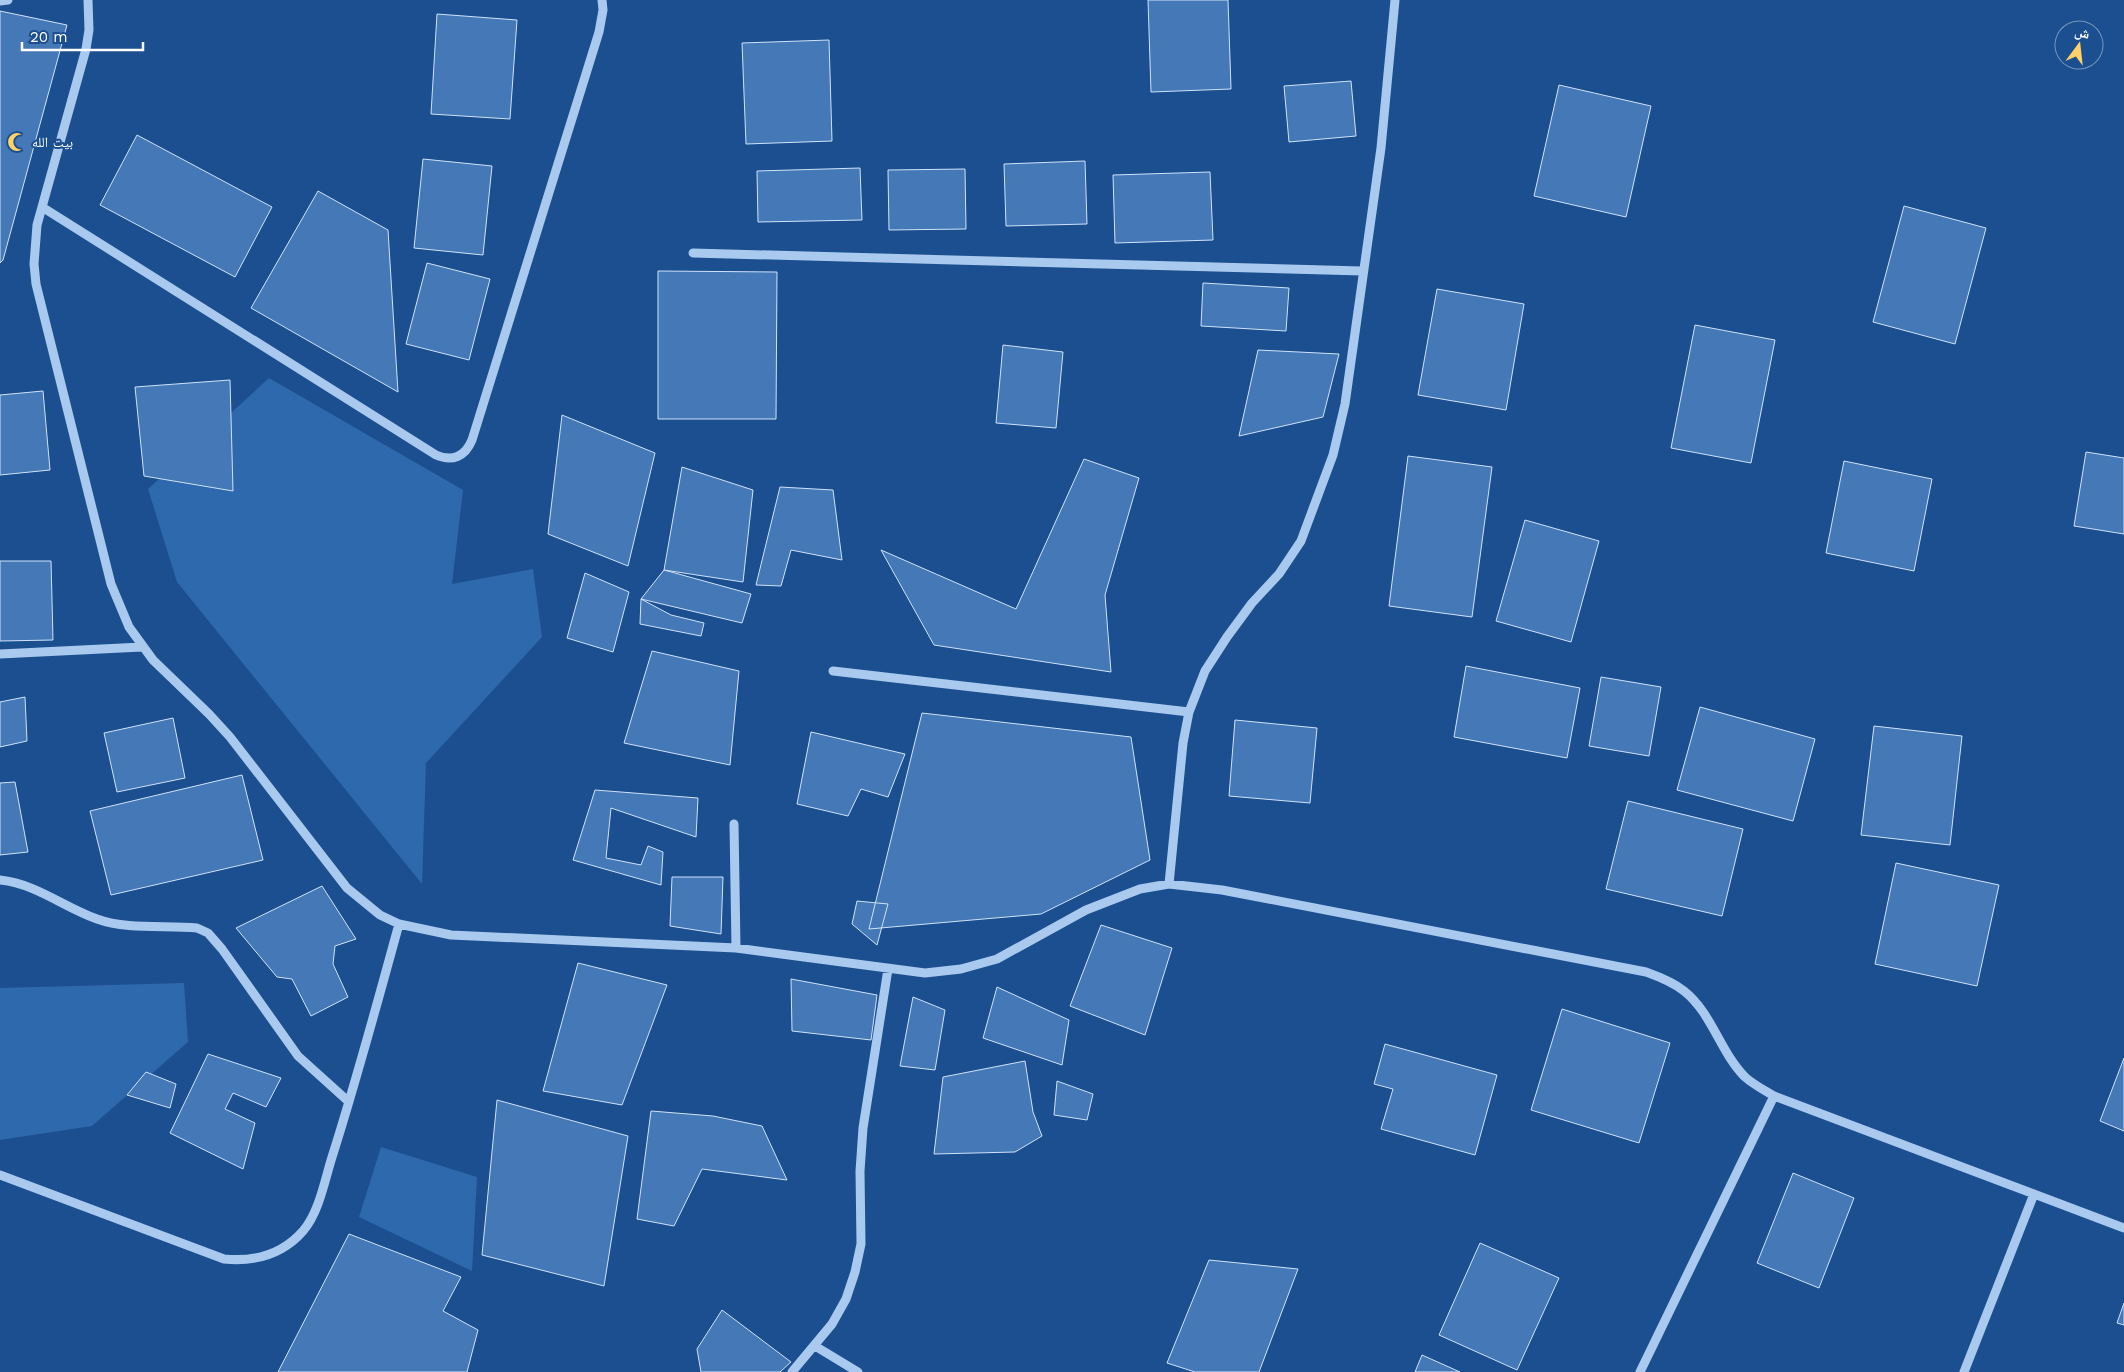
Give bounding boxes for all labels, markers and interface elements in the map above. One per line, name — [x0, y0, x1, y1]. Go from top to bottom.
scale bar — [22, 20, 144, 52]
north arrow — [2054, 20, 2104, 70]
text: ش — [2073, 23, 2092, 43]
text: 20 m — [30, 28, 68, 46]
mosque icon: بيت الله — [6, 131, 28, 153]
place label: بيت الله — [32, 134, 73, 150]

